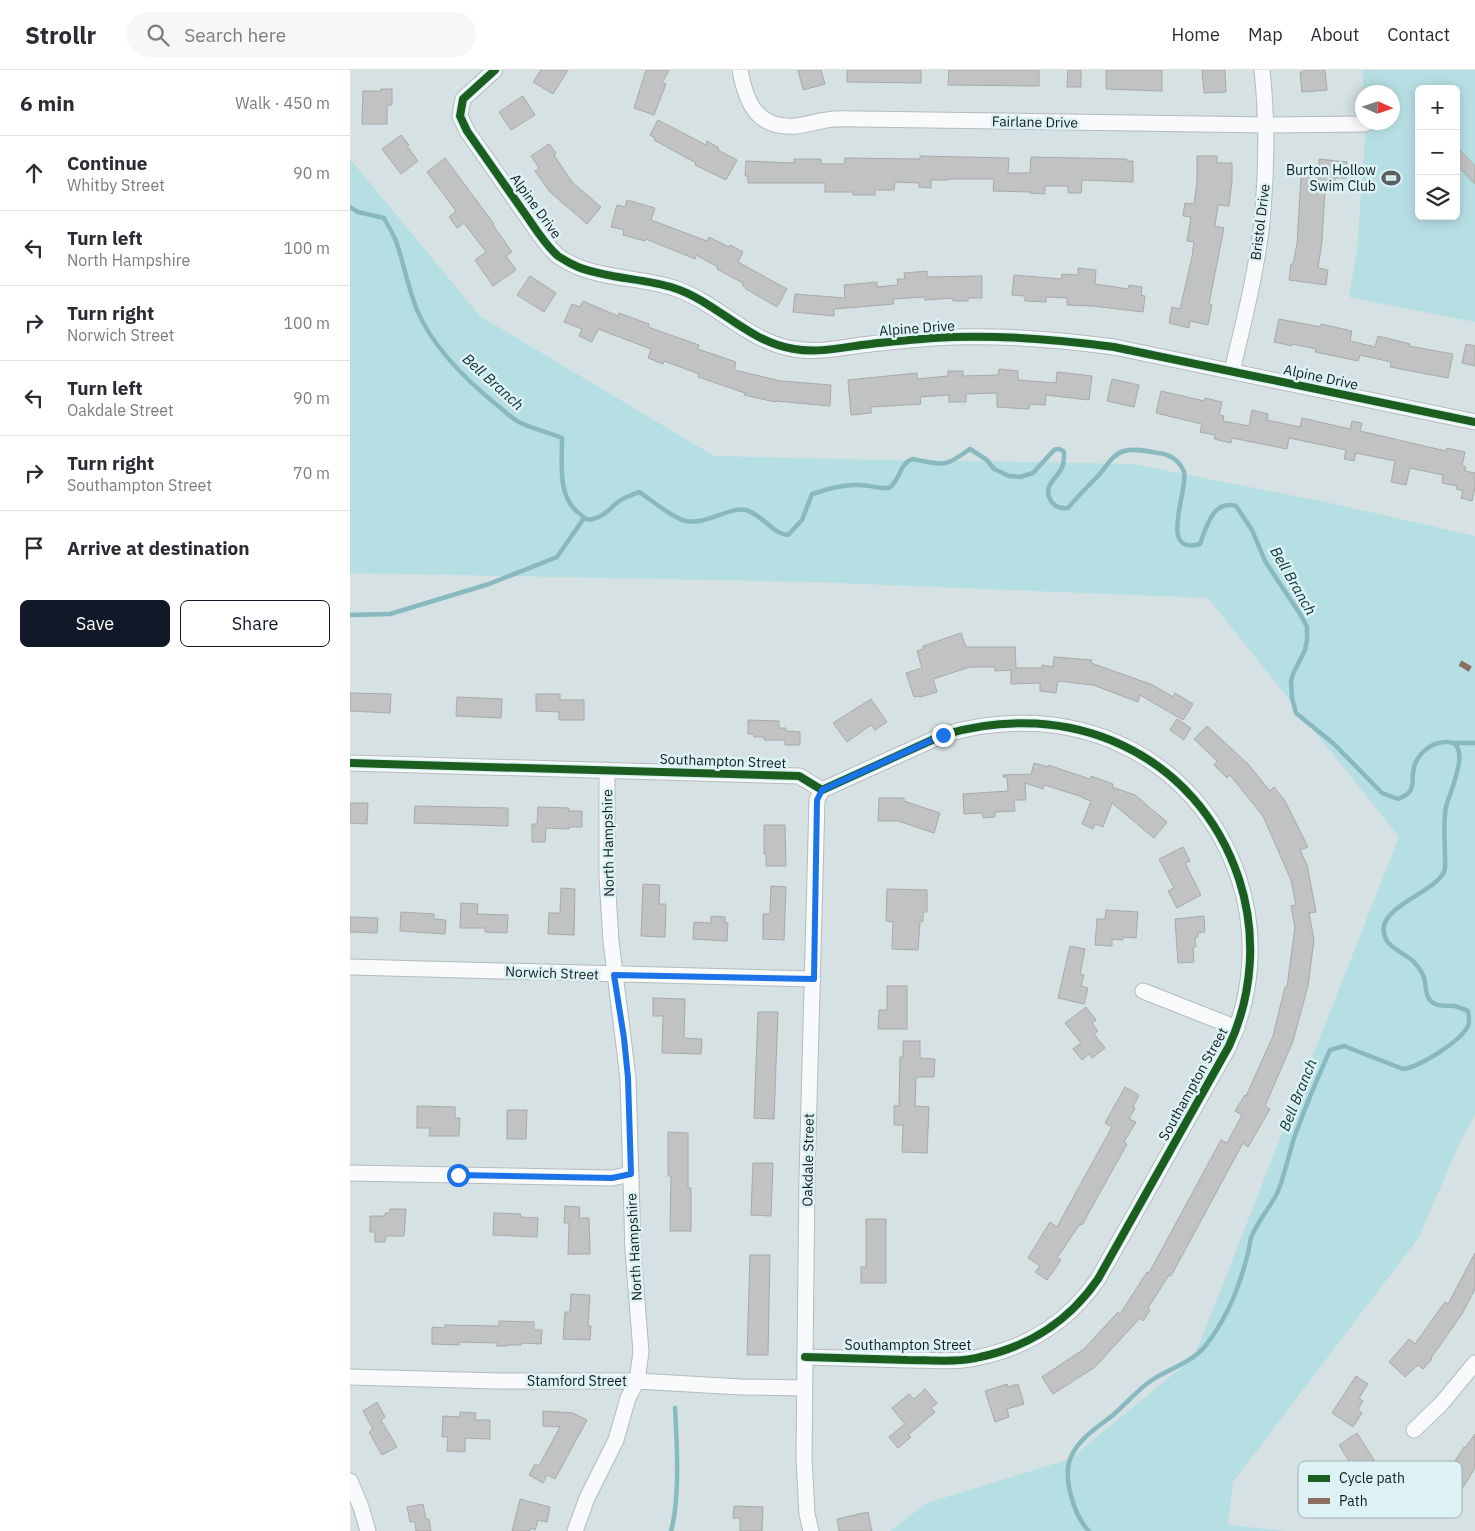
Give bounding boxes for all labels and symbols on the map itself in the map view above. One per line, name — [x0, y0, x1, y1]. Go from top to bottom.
north arrow — [1355, 85, 1400, 130]
street label: Fairlane Drive — [992, 112, 1079, 132]
place label: Burton Hollow Swim Club — [1286, 161, 1376, 195]
sports icon: Burton Hollow Swim Club — [1380, 167, 1402, 189]
street label: Alpine Drive — [506, 170, 566, 242]
street label: Bristol Drive — [1246, 182, 1274, 261]
street label: Alpine Drive — [879, 316, 956, 340]
water label: Bell Branch — [459, 349, 528, 414]
street label: Alpine Drive — [1282, 360, 1360, 394]
water label: Bell Branch — [1266, 543, 1321, 618]
route end — [932, 724, 955, 747]
street label: Southampton Street — [659, 750, 787, 772]
street label: North Hampshire — [598, 789, 618, 897]
street label: Norwich Street — [505, 962, 599, 984]
street label: Southampton Street — [1154, 1024, 1232, 1144]
water label: Bell Branch — [1274, 1056, 1321, 1134]
street label: Oakdale Street — [798, 1113, 818, 1207]
route start — [447, 1164, 470, 1187]
street label: North Hampshire — [622, 1192, 646, 1301]
street label: Southampton Street — [845, 1336, 972, 1354]
street label: Stamford Street — [527, 1372, 627, 1390]
legend — [1298, 1461, 1462, 1518]
text: Cycle path — [1339, 1469, 1405, 1487]
text: Path — [1339, 1492, 1368, 1510]

